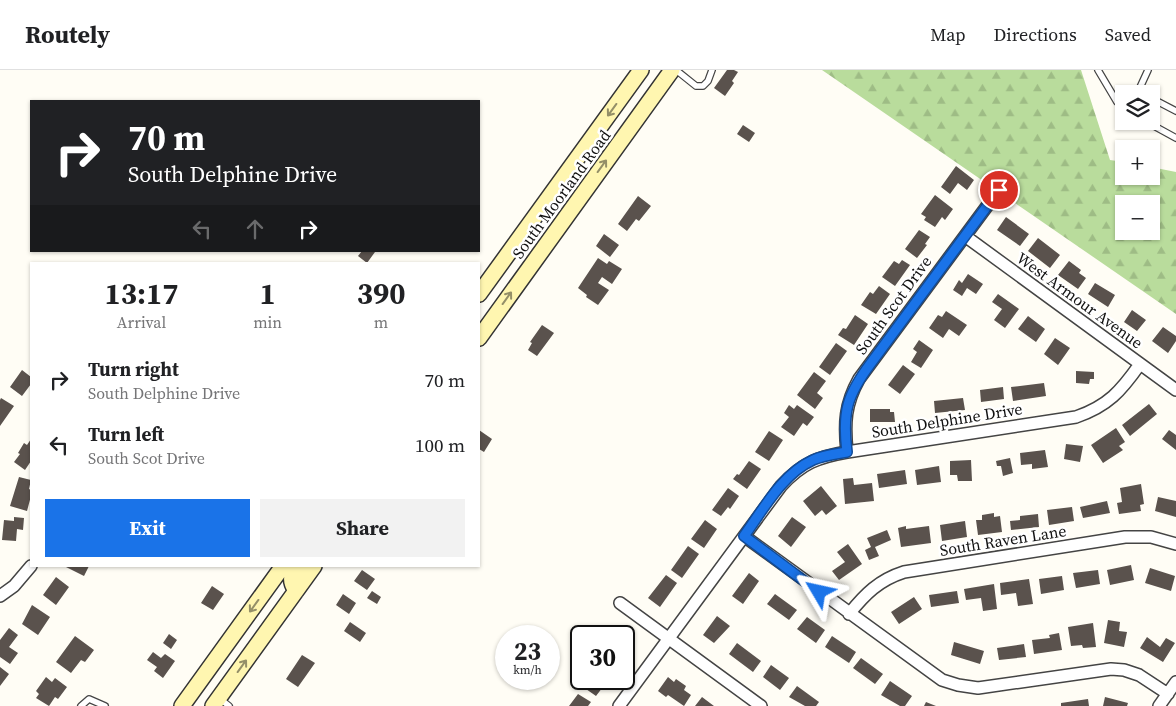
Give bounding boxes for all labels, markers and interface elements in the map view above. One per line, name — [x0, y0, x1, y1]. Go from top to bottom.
text: Routely — [25, 18, 110, 51]
text: Map — [930, 22, 966, 47]
text: Directions — [994, 22, 1077, 47]
text: Saved — [1105, 22, 1151, 47]
map controls — [1115, 85, 1160, 240]
button: layers — [1115, 85, 1160, 130]
one-way arrow — [607, 102, 617, 116]
text: 70 m — [128, 114, 205, 162]
icon: right — [45, 120, 110, 185]
street label: South Moorland Road — [507, 125, 615, 263]
button: + — [1115, 140, 1160, 185]
text: South Delphine Drive — [128, 159, 337, 189]
one-way arrow — [597, 159, 607, 173]
pin — [978, 169, 1020, 211]
icon: arrive — [985, 176, 1013, 204]
button: − — [1115, 195, 1160, 240]
icon: left — [188, 215, 216, 243]
icon: ahead — [241, 215, 269, 243]
icon: right — [294, 215, 322, 243]
street label: West Armour Avenue — [1012, 247, 1148, 353]
street label: South Scot Drive — [850, 251, 936, 359]
text: 13:17 — [105, 273, 179, 314]
text: 1 — [259, 273, 276, 314]
text: 390 — [357, 273, 405, 314]
one-way arrow — [502, 291, 512, 305]
text: Arrival — [117, 311, 166, 333]
text: min — [253, 311, 282, 333]
text: m — [374, 311, 388, 333]
text: Turn right — [88, 356, 179, 382]
icon: right — [45, 366, 73, 394]
text: 70 m — [424, 367, 465, 393]
text: South Delphine Drive — [88, 382, 240, 404]
street label: South Delphine Drive — [870, 397, 1024, 443]
text: Turn left — [88, 421, 164, 447]
icon: left — [45, 431, 73, 459]
text: 100 m — [415, 432, 465, 458]
text: South Scot Drive — [88, 447, 205, 469]
button: Exit — [45, 499, 250, 557]
button: Share — [260, 499, 465, 557]
street label: South Raven Lane — [938, 519, 1068, 561]
position arrow — [792, 565, 844, 617]
one-way arrow — [249, 599, 259, 613]
speed limit sign: 30 — [570, 625, 635, 690]
text: 23 — [514, 634, 541, 668]
one-way arrow — [236, 660, 247, 674]
text: km/h — [513, 662, 542, 678]

